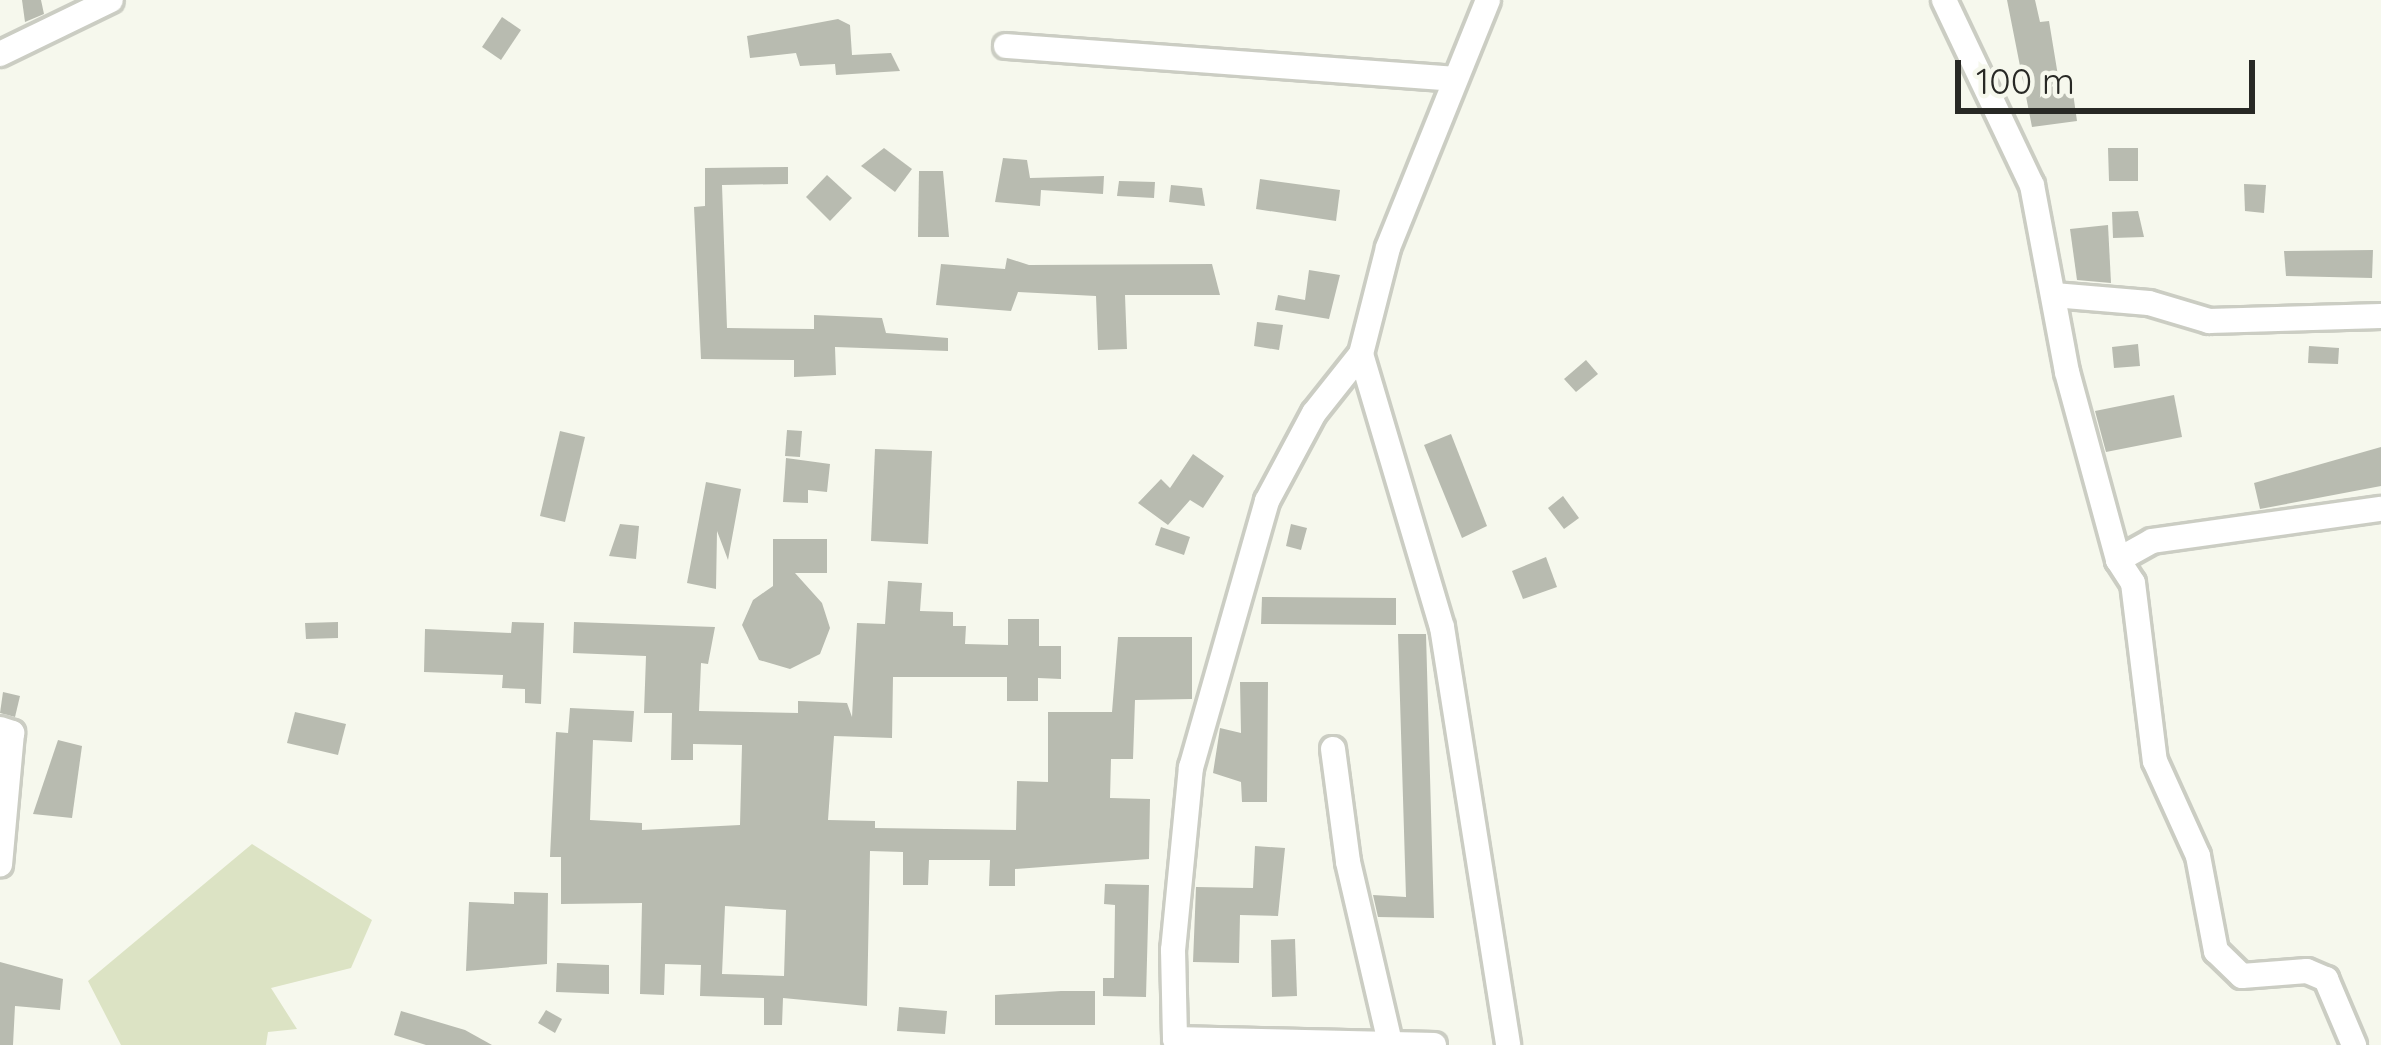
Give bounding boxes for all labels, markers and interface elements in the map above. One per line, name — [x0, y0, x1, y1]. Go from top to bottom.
scale bar — [1961, 36, 2261, 110]
text: 100 m — [1976, 58, 2075, 103]

